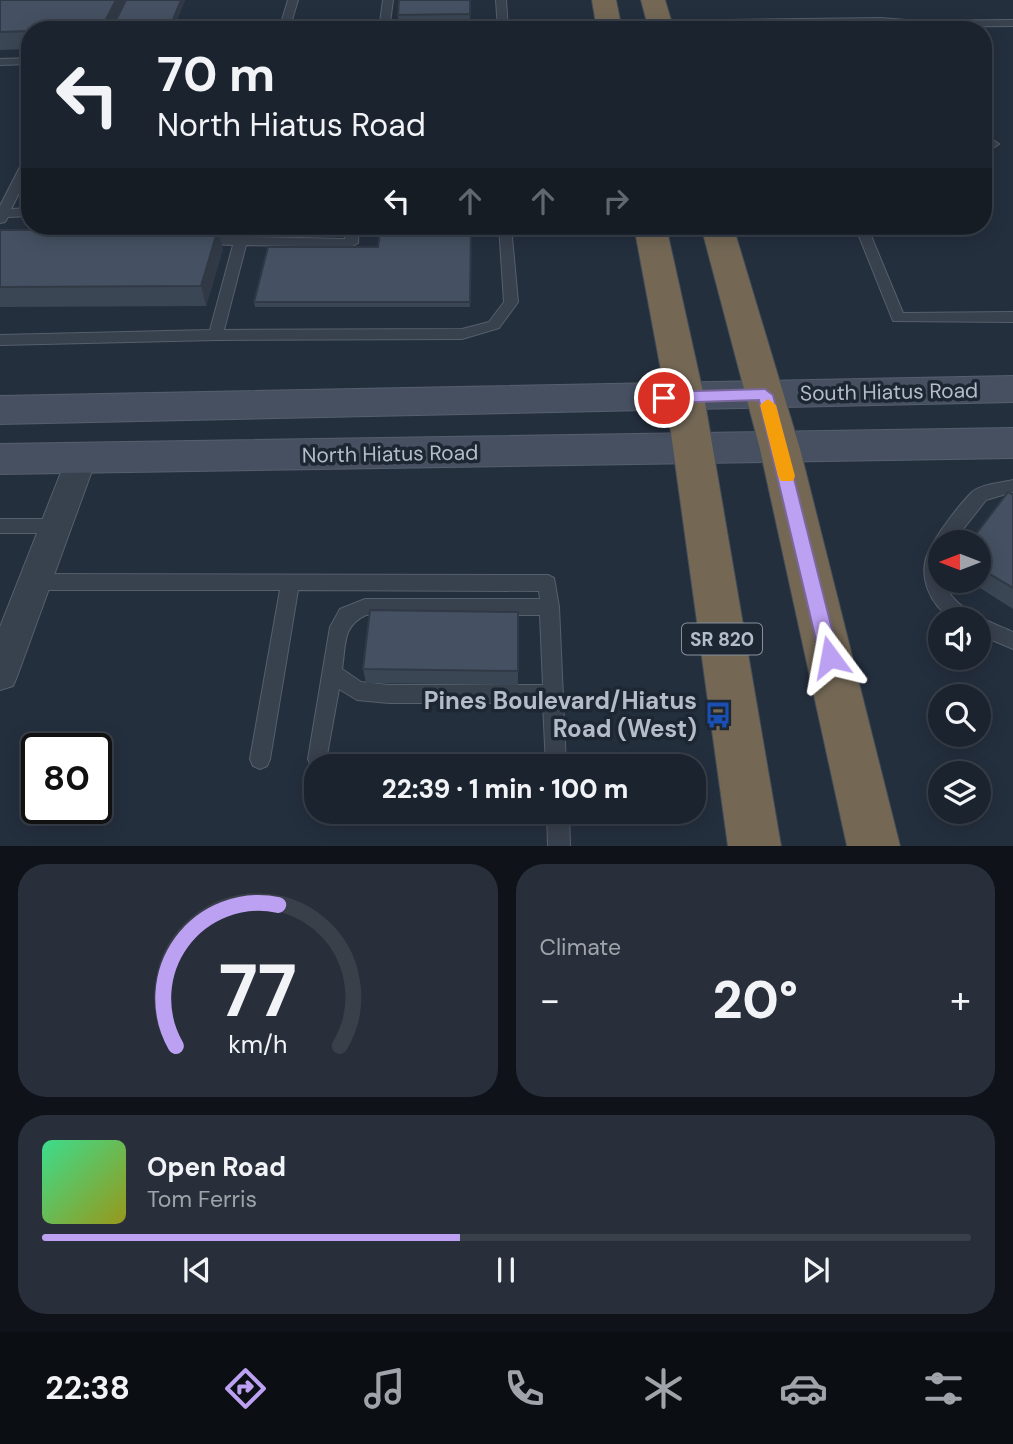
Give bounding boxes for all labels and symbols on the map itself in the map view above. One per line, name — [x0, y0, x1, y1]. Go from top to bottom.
pin — [634, 368, 694, 428]
street label: South Hiatus Road — [800, 376, 978, 408]
street label: North Hiatus Road — [302, 438, 478, 470]
north arrow — [928, 530, 990, 593]
position arrow — [793, 620, 867, 694]
road number: SR 820 — [682, 624, 762, 654]
place label: Pines Boulevard/Hiatus Road (West) — [424, 685, 697, 744]
bus stop icon: Pines Boulevard/Hiatus Road (West) — [703, 700, 733, 730]
speed limit sign: 80 — [21, 733, 112, 824]

